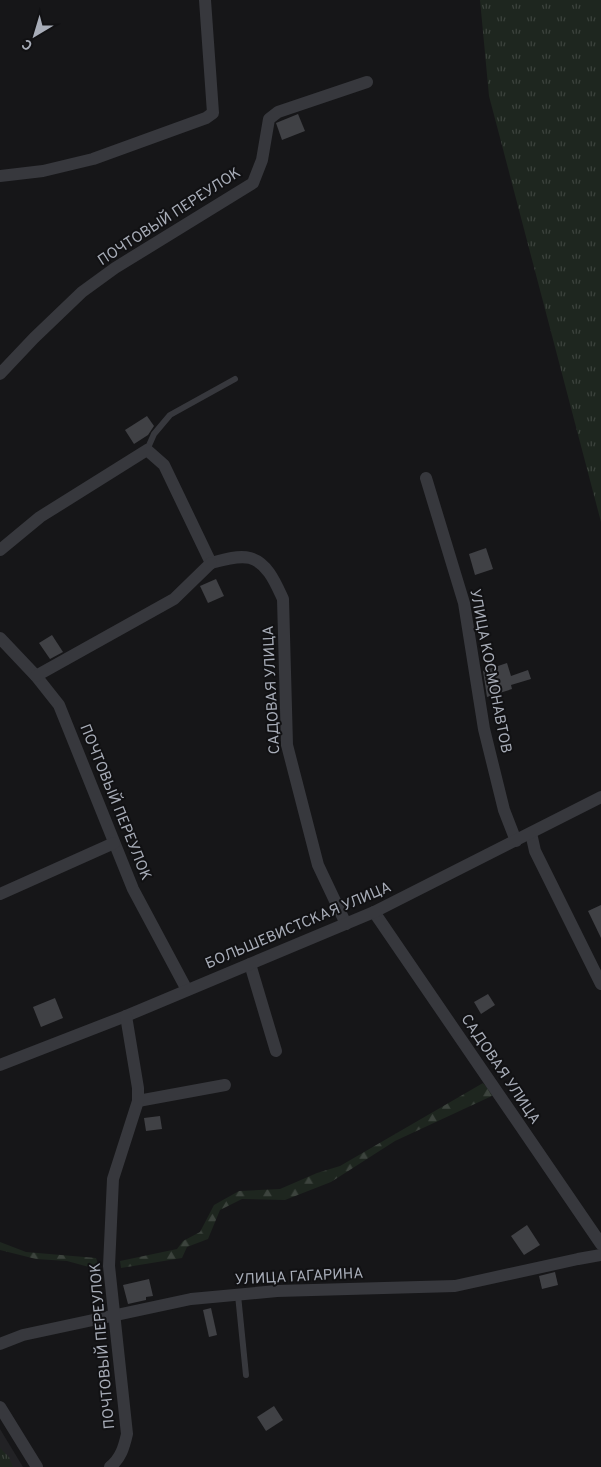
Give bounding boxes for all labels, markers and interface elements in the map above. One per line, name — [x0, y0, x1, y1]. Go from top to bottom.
north arrow — [10, 10, 60, 60]
text: С — [19, 35, 37, 54]
street label: ПОЧТОВЫЙ ПЕРЕУЛОК — [94, 162, 245, 271]
street label: УЛИЦА КОСМОНАВТОВ — [464, 588, 515, 755]
street label: САДОВАЯ УЛИЦА — [260, 625, 285, 755]
street label: ПОЧТОВЫЙ ПЕРЕУЛОК — [75, 721, 157, 884]
street label: БОЛЬШЕВИСТСКАЯ УЛИЦА — [203, 879, 394, 974]
street label: САДОВАЯ УЛИЦА — [456, 1011, 544, 1129]
street label: ПОЧТОВЫЙ ПЕРЕУЛОК — [85, 1262, 120, 1430]
street label: УЛИЦА ГАГАРИНА — [234, 1265, 364, 1290]

